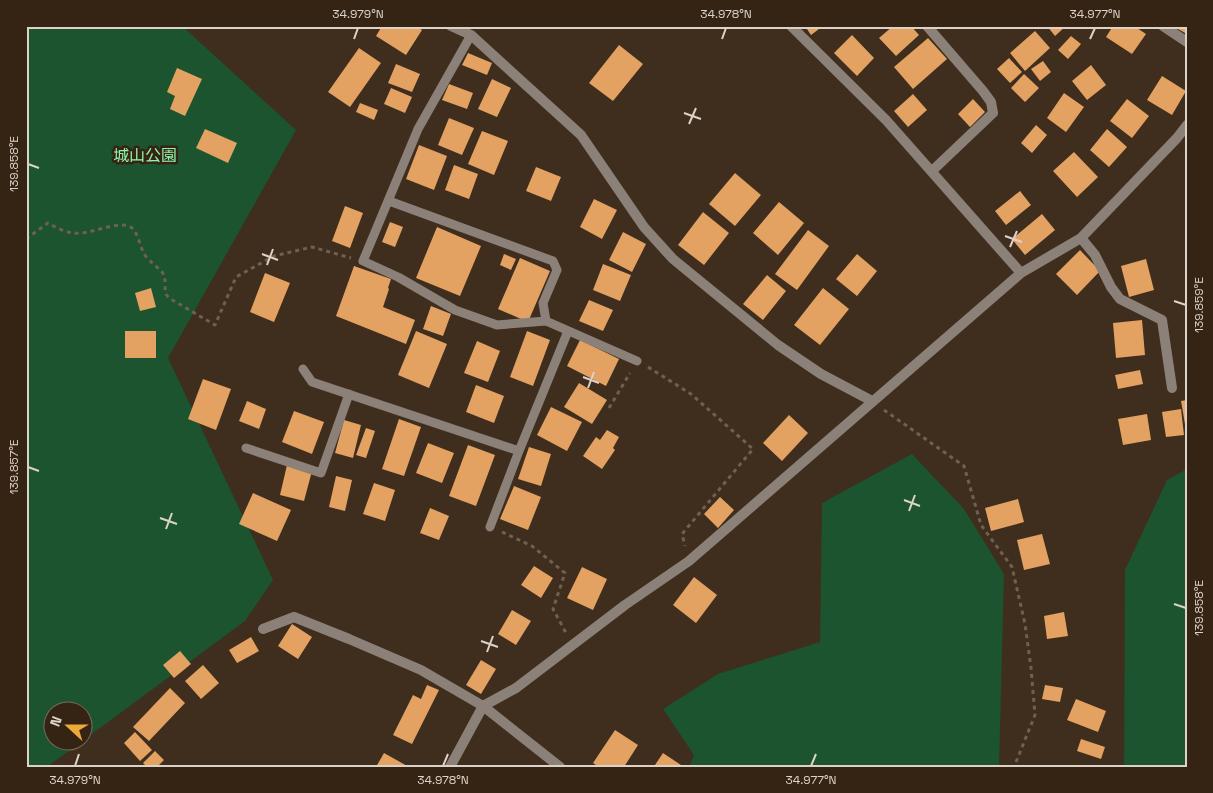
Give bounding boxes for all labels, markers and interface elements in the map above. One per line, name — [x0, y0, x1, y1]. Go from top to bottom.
text: 34.979°N — [332, 6, 384, 22]
text: 34.978°N — [700, 6, 752, 22]
text: 34.977°N — [1070, 6, 1120, 22]
text: 139.858°E — [6, 136, 22, 192]
park label: 城山公園 — [113, 145, 177, 166]
text: 139.859°E — [1191, 277, 1207, 333]
text: 139.857°E — [6, 439, 22, 495]
text: 139.858°E — [1191, 580, 1207, 636]
north arrow — [42, 700, 92, 750]
text: N — [46, 714, 66, 729]
text: 34.979°N — [49, 772, 101, 788]
text: 34.978°N — [417, 772, 469, 788]
text: 34.977°N — [786, 772, 836, 788]

